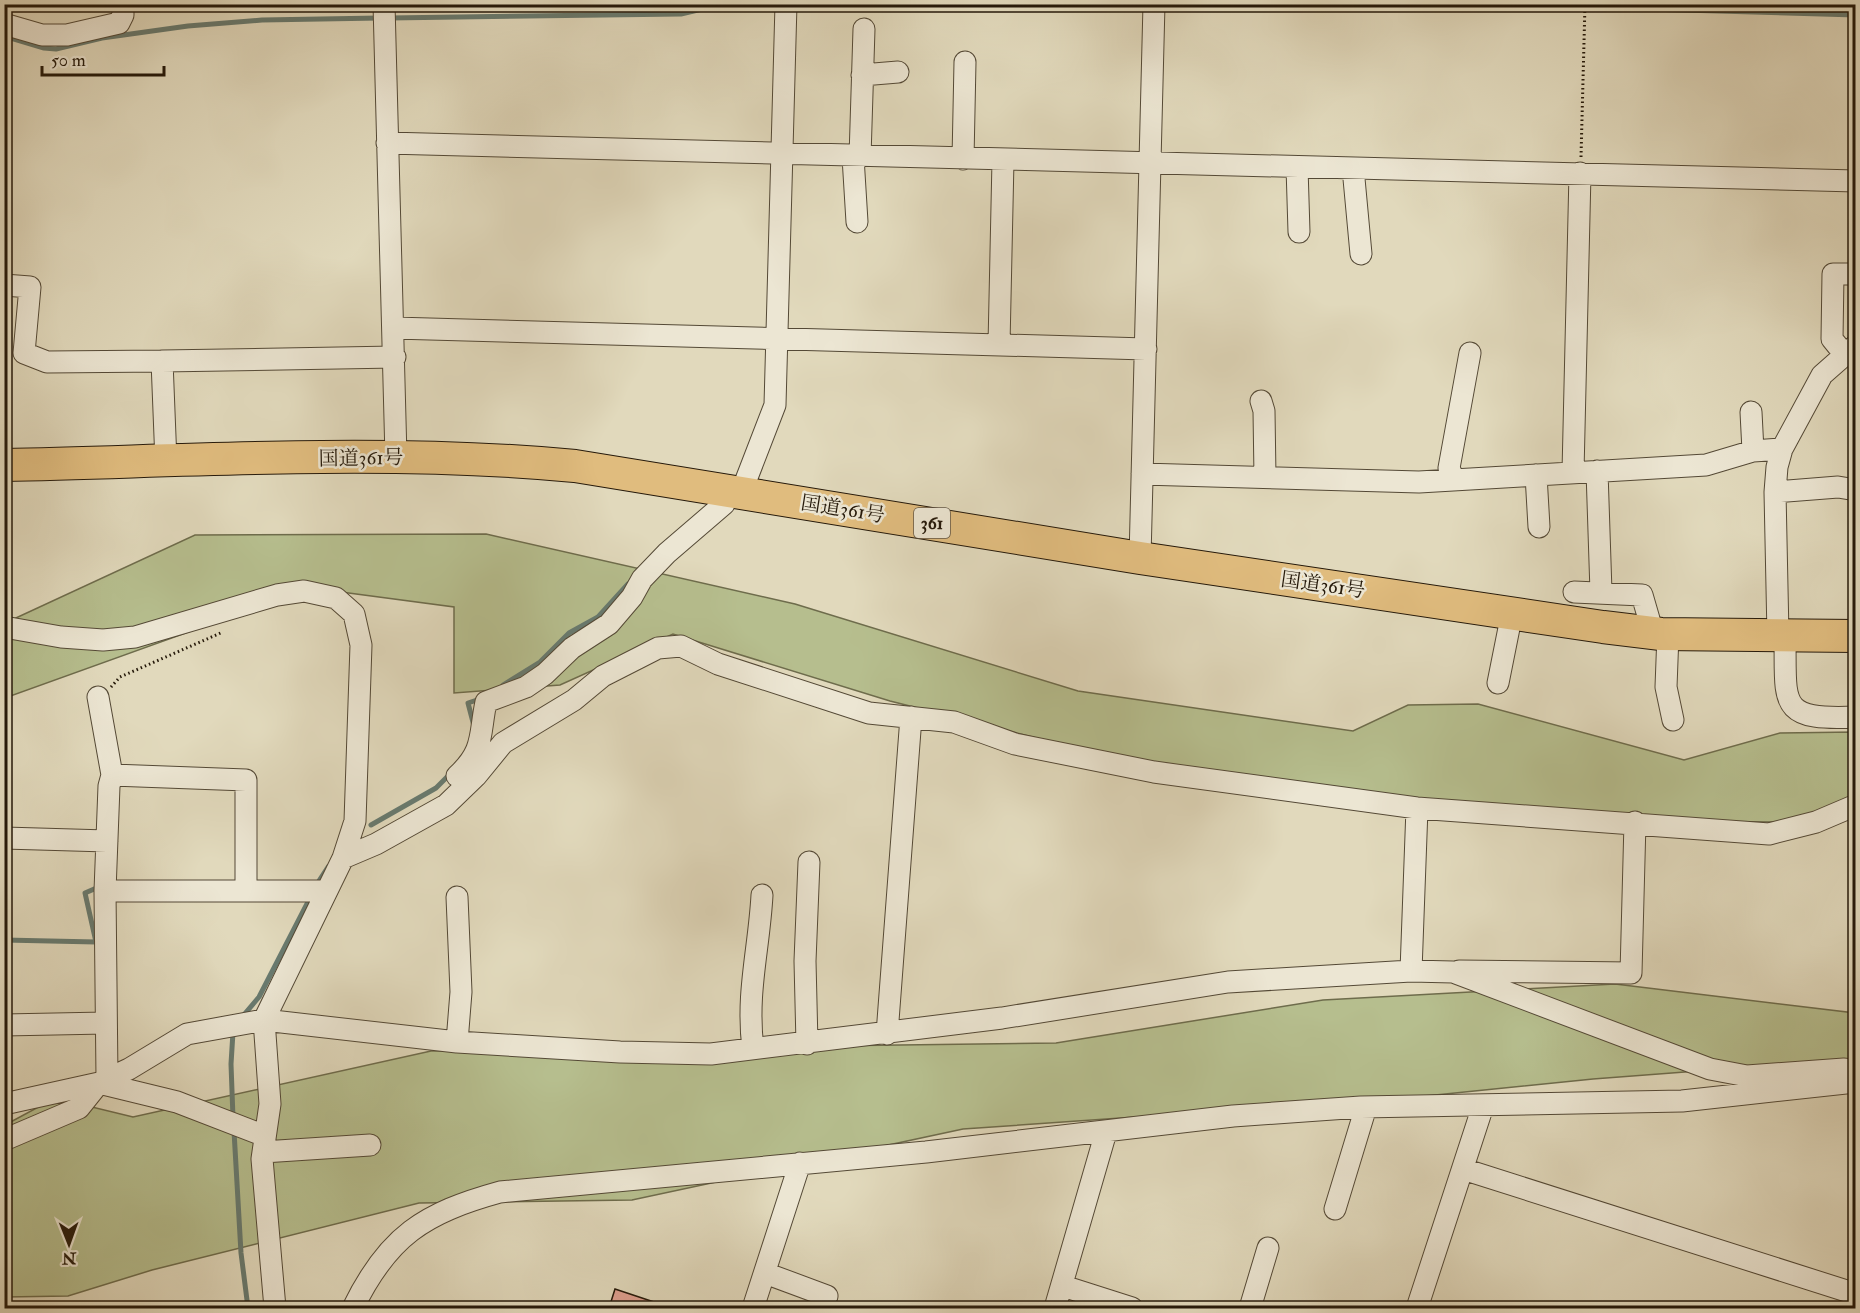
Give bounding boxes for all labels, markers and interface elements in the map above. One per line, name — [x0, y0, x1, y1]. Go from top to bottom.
scale bar — [42, 39, 164, 77]
text: 50 m — [51, 49, 86, 72]
street label: 国道361号 — [318, 445, 404, 471]
street label: 国道361号 — [799, 490, 887, 528]
road number: 361 — [914, 508, 950, 538]
street label: 国道361号 — [1279, 567, 1367, 603]
north arrow — [39, 1214, 99, 1274]
text: N — [61, 1248, 78, 1268]

